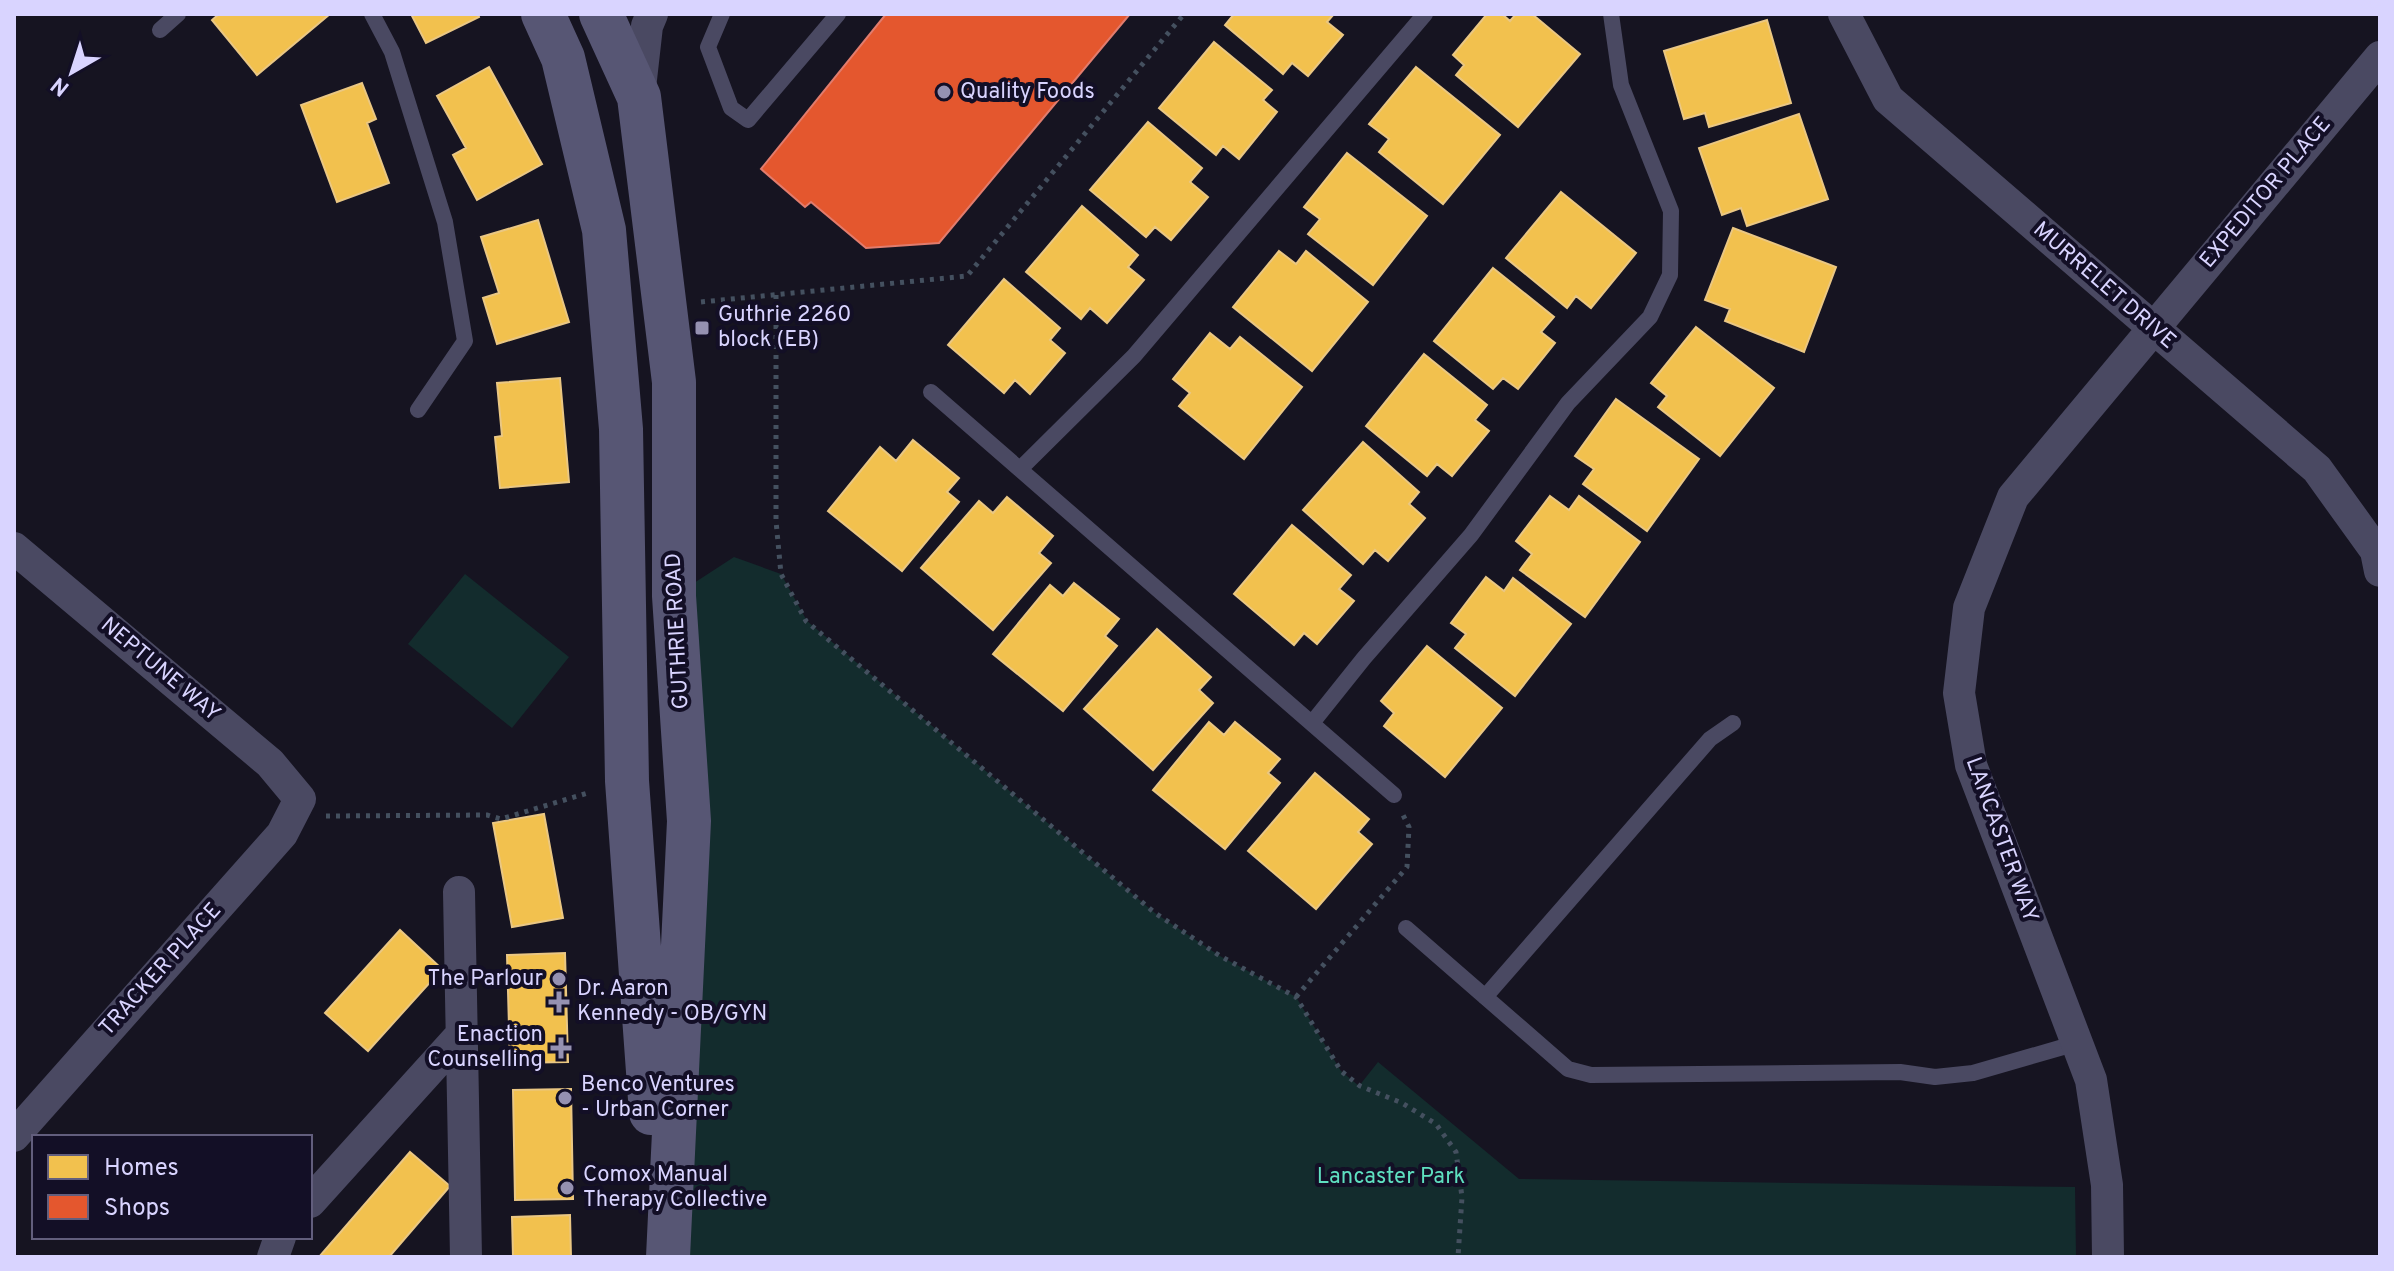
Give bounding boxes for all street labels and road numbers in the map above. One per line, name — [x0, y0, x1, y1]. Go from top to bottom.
street label: EXPEDITOR PLACE — [2195, 112, 2337, 274]
street label: MURRELET DRIVE — [2027, 217, 2181, 355]
street label: GUTHRIE ROAD — [660, 552, 696, 710]
street label: NEPTUNE WAY — [95, 612, 225, 728]
street label: LANCASTER WAY — [1959, 754, 2043, 926]
street label: TRACKER PLACE — [94, 898, 228, 1042]

